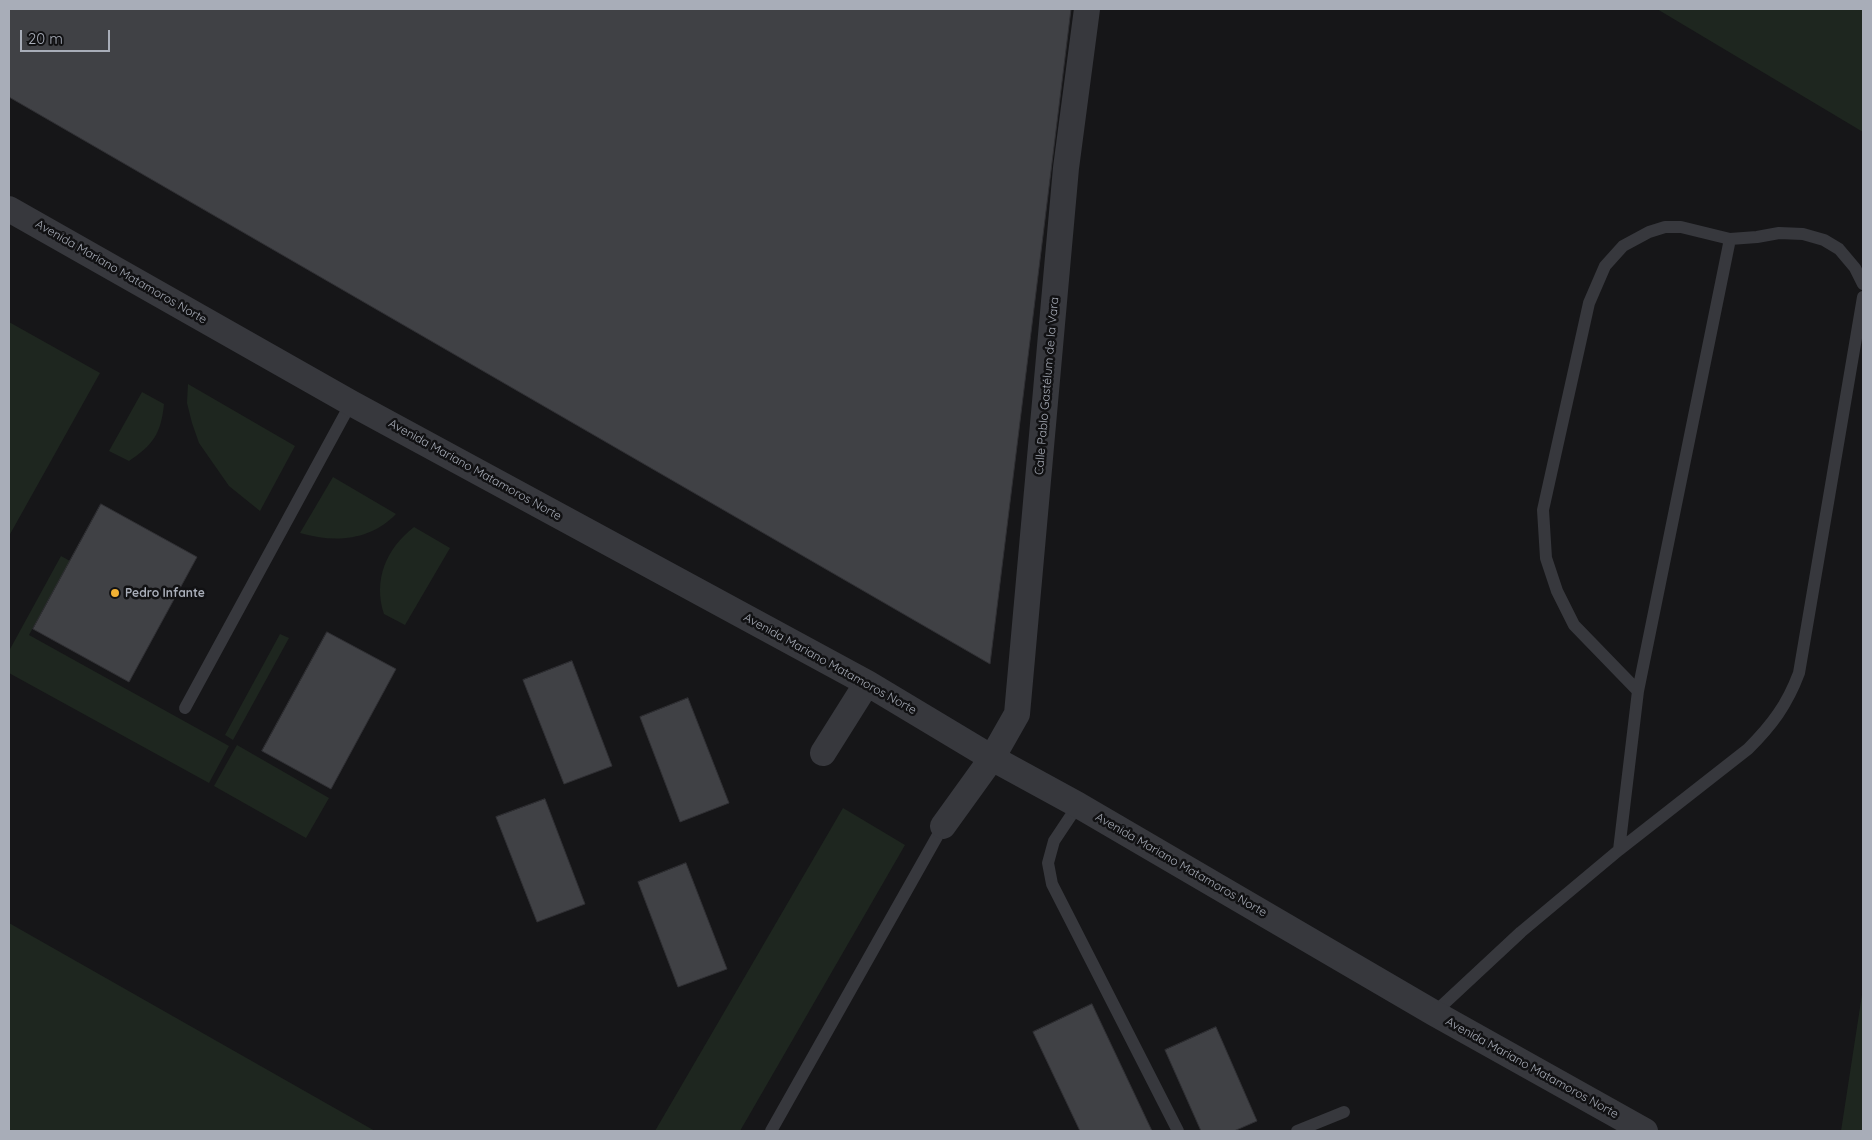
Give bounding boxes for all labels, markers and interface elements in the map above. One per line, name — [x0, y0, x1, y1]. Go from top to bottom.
scale bar — [22, 20, 112, 52]
text: 20 m — [28, 29, 63, 48]
street label: Avenida Mariano Matamoros Norte — [33, 217, 209, 327]
street label: Calle Pablo Gastélum de la Vara — [1032, 296, 1062, 476]
street label: Avenida Mariano Matamoros Norte — [386, 416, 564, 524]
place label: Pedro Infante — [125, 586, 205, 600]
marker: Pedro Infante — [109, 587, 121, 599]
street label: Avenida Mariano Matamoros Norte — [741, 610, 919, 718]
street label: Avenida Mariano Matamoros Norte — [1093, 810, 1269, 920]
street label: Avenida Mariano Matamoros Norte — [1443, 1014, 1621, 1122]

